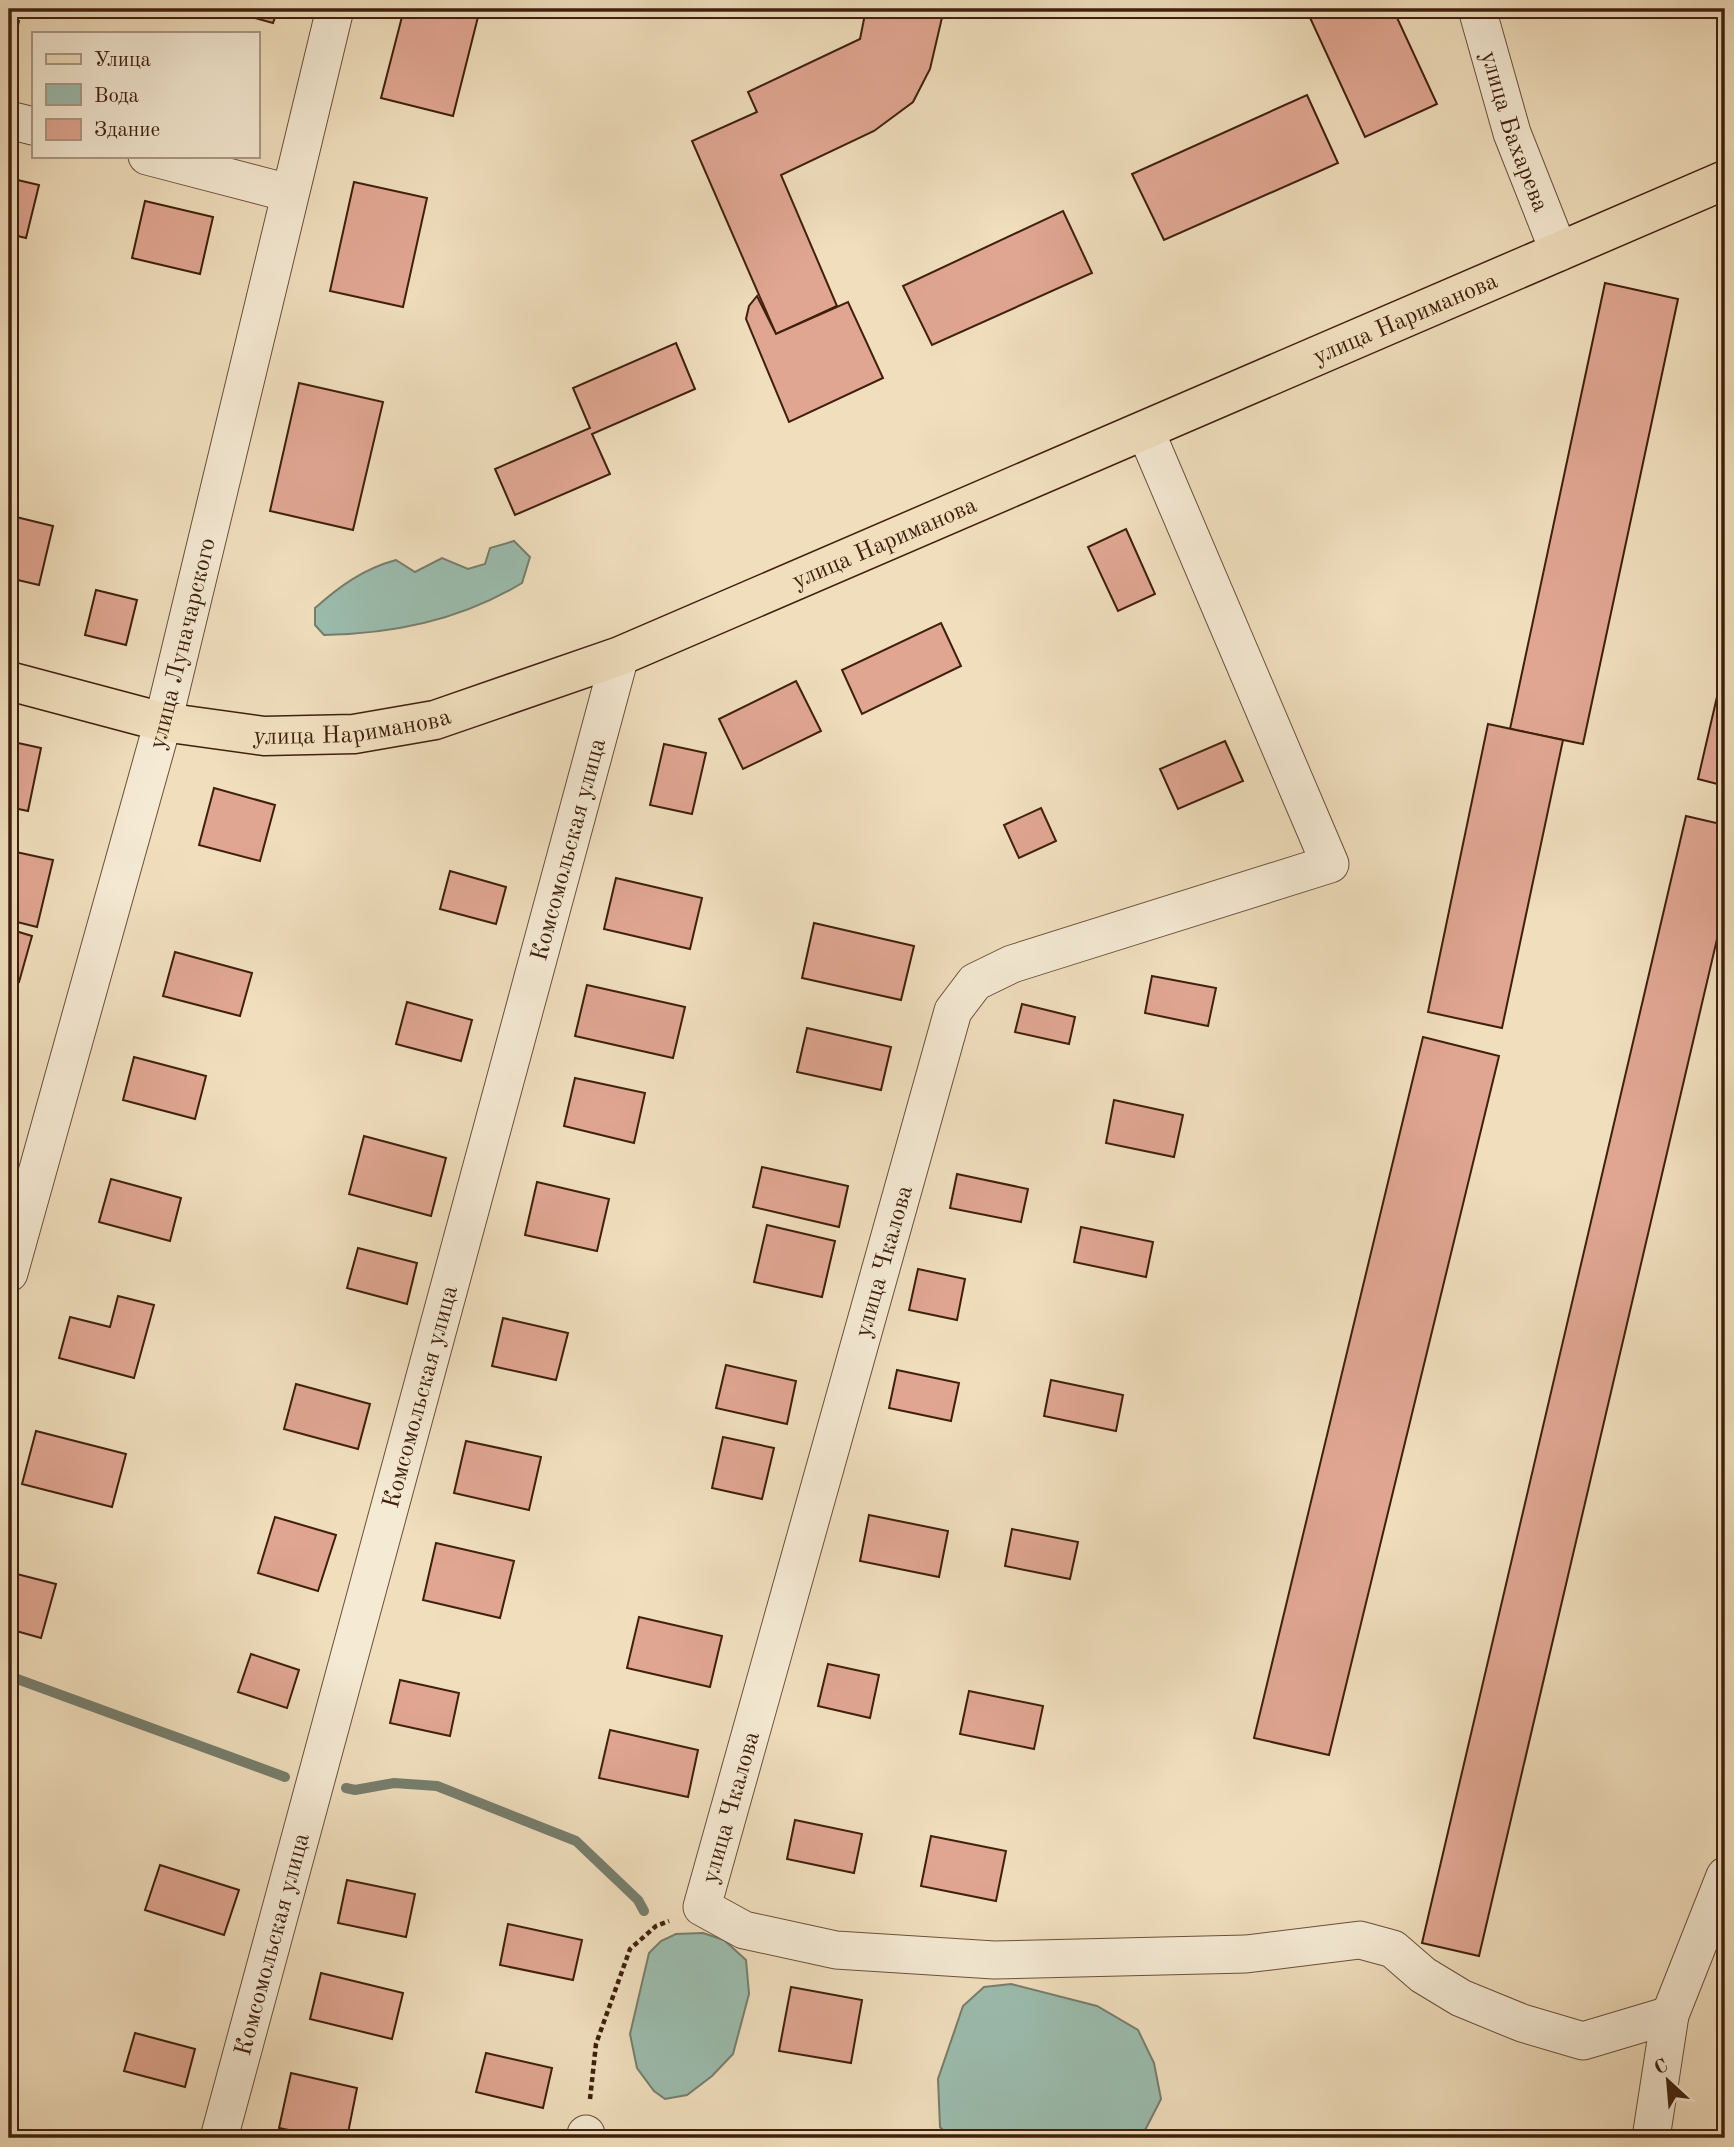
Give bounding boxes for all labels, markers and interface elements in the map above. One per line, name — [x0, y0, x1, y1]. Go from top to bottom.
legend — [32, 32, 259, 158]
street label: улица Бахарева — [1475, 49, 1552, 216]
text: Улица — [94, 50, 151, 71]
text: Вода — [94, 86, 139, 107]
text: Здание — [94, 120, 160, 141]
street label: улица Нариманова — [1310, 269, 1502, 370]
street label: улица Нариманова — [789, 494, 981, 594]
street label: улица Луначарского — [146, 536, 221, 752]
street label: улица Нариманова — [252, 705, 455, 750]
street label: Комсомольская улица — [528, 736, 611, 964]
street label: улица Чкалова — [852, 1183, 918, 1340]
street label: Комсомольская улица — [380, 1283, 463, 1511]
street label: улица Чкалова — [699, 1729, 765, 1886]
street label: Комсомольская улица — [232, 1830, 315, 2058]
north arrow — [1632, 2046, 1702, 2116]
text: С — [1652, 2057, 1671, 2079]

